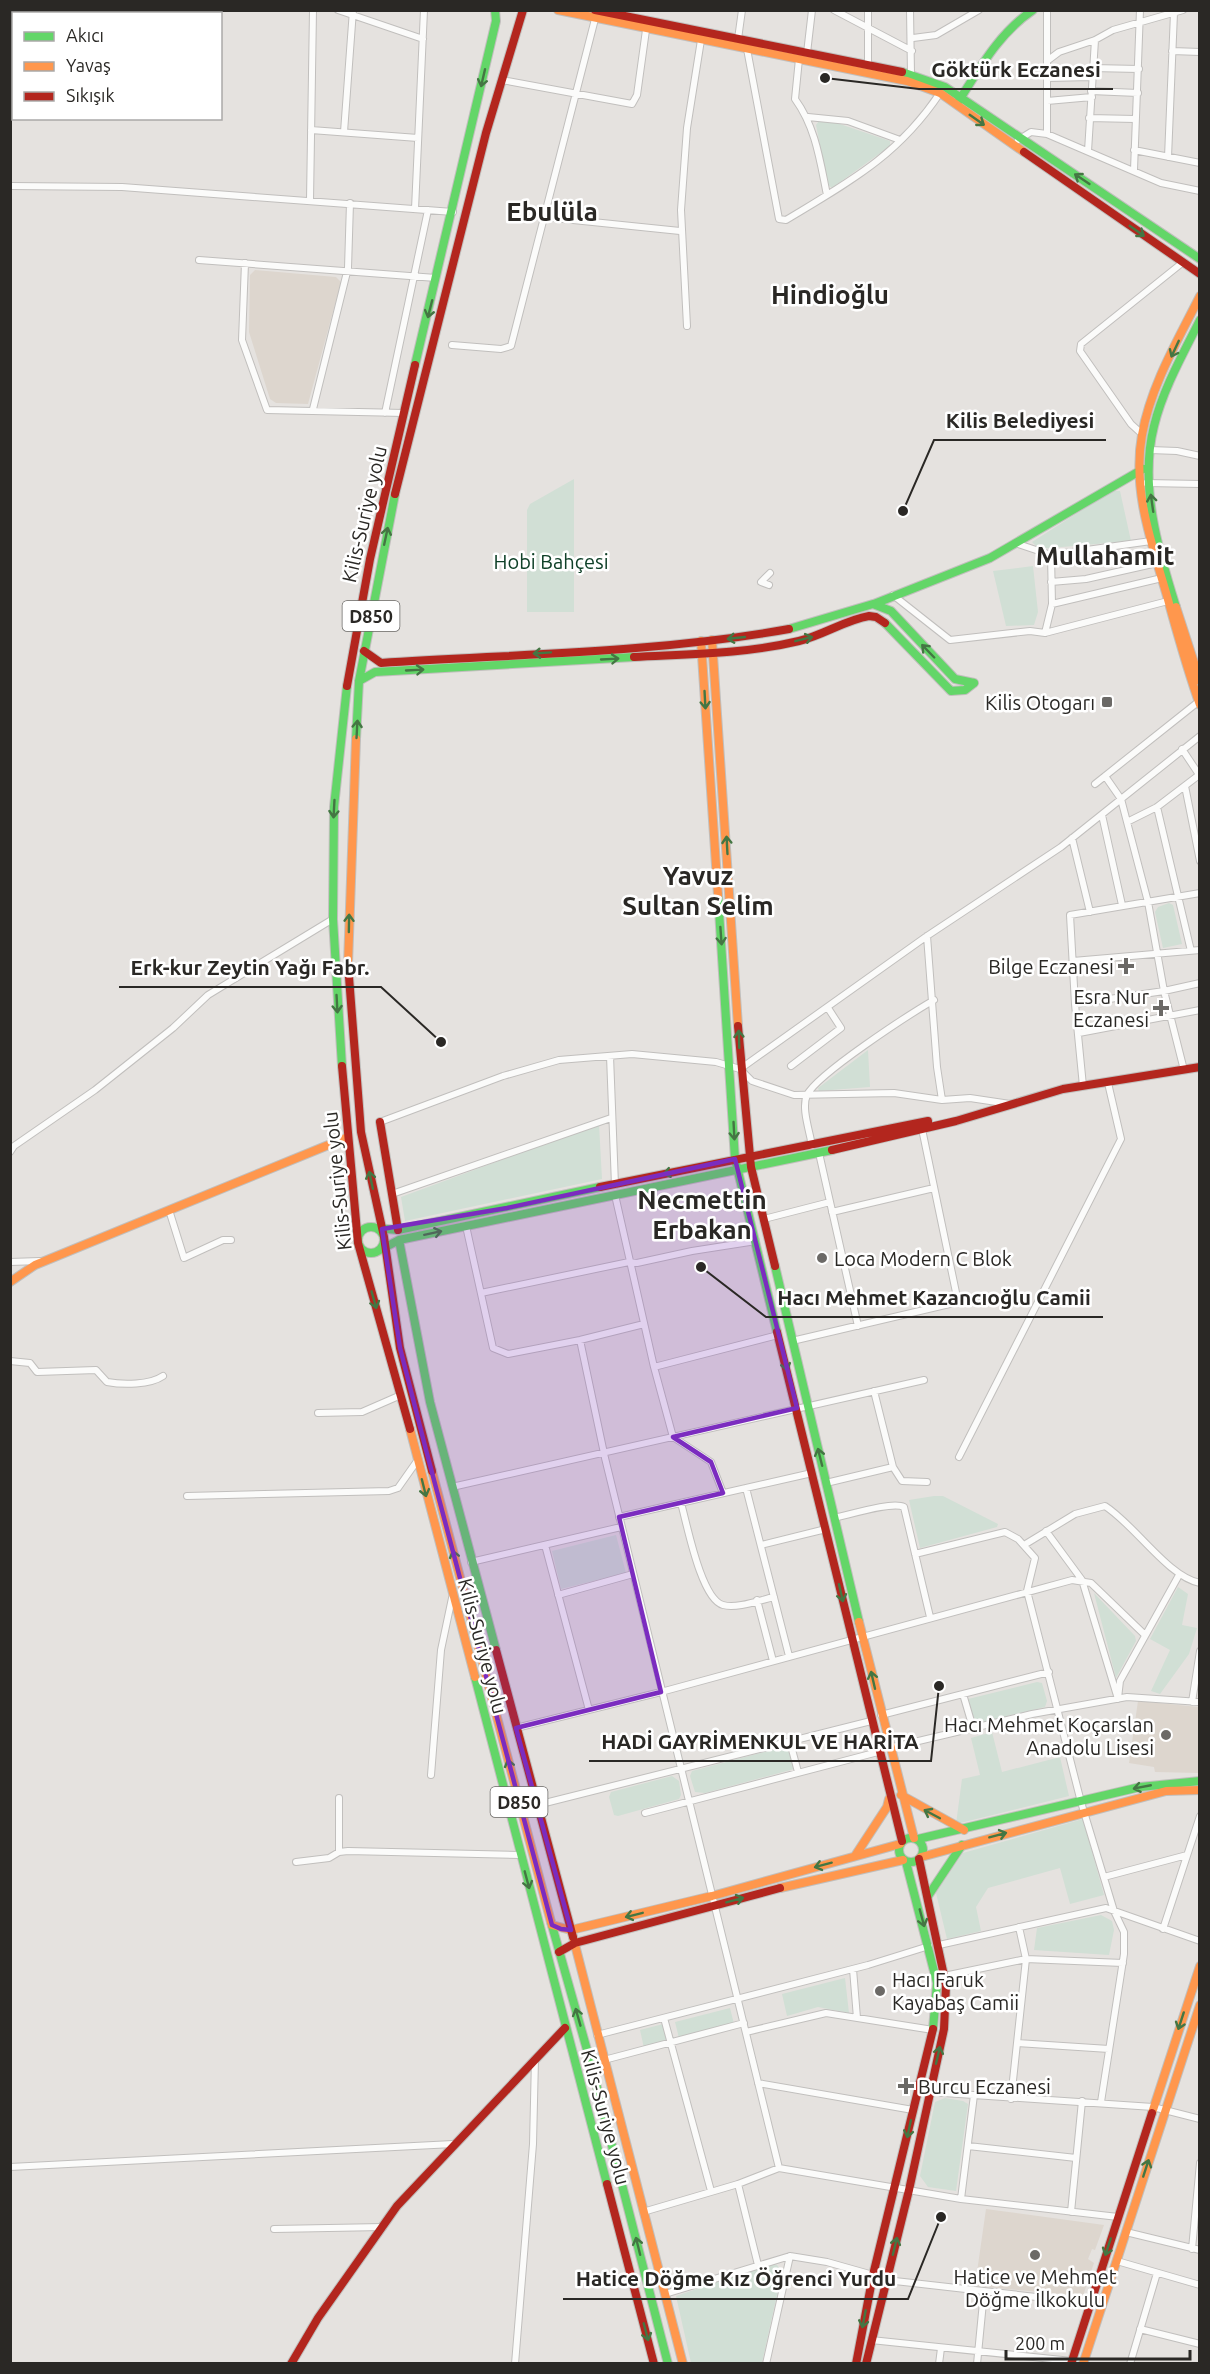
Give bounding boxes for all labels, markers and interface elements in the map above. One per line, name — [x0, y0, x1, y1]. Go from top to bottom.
legend — [12, 12, 222, 120]
text: Akıcı — [66, 25, 104, 45]
callout: Göktürk Eczanesi — [919, 50, 1113, 89]
text: Yavaş — [66, 55, 111, 75]
text: Göktürk Eczanesi — [931, 57, 1101, 81]
one-way arrow — [477, 68, 489, 87]
text: Sıkışık — [66, 85, 115, 105]
one-way arrow — [968, 113, 985, 126]
one-way arrow — [1074, 173, 1090, 185]
district label: Ebulüla — [506, 197, 598, 226]
one-way arrow — [1128, 225, 1144, 237]
district label: Hindioğlu — [771, 280, 889, 309]
one-way arrow — [423, 299, 435, 318]
one-way arrow — [1169, 339, 1180, 357]
callout: Kilis Belediyesi — [934, 401, 1106, 440]
text: Kilis Belediyesi — [946, 408, 1094, 432]
street label: Kilis-Suriye yolu — [337, 443, 391, 585]
one-way arrow — [1146, 494, 1157, 514]
one-way arrow — [381, 527, 392, 546]
district label: Mullahamit — [1036, 541, 1174, 570]
park label: Hobi Bahçesi — [494, 550, 609, 573]
road number: D850 — [342, 601, 400, 631]
one-way arrow — [727, 633, 747, 644]
one-way arrow — [794, 633, 813, 645]
one-way arrow — [921, 644, 935, 659]
one-way arrow — [532, 647, 552, 658]
one-way arrow — [600, 653, 620, 664]
one-way arrow — [405, 664, 425, 675]
one-way arrow — [700, 689, 711, 709]
place label: Kilis Otogarı — [985, 691, 1095, 714]
marker: Kilis Otogarı — [1100, 695, 1114, 709]
one-way arrow — [351, 719, 362, 739]
one-way arrow — [329, 799, 340, 819]
one-way arrow — [721, 835, 732, 855]
district label: Yavuz Sultan Selim — [622, 861, 774, 920]
one-way arrow — [343, 914, 354, 934]
one-way arrow — [716, 926, 727, 946]
callout: Erk-kur Zeytin Yağı Fabr. — [119, 948, 381, 987]
text: Erk-kur Zeytin Yağı Fabr. — [131, 955, 369, 979]
place label: Bilge Eczanesi — [988, 955, 1114, 978]
marker: Bilge Eczanesi — [1119, 959, 1133, 973]
place label: Esra Nur Eczanesi — [1073, 985, 1149, 1031]
one-way arrow — [331, 994, 342, 1014]
marker: Esra Nur Eczanesi — [1154, 1001, 1168, 1015]
one-way arrow — [733, 1030, 744, 1050]
street label: Kilis-Suriye yolu — [318, 1110, 356, 1252]
one-way arrow — [728, 1120, 739, 1140]
one-way arrow — [662, 1167, 681, 1179]
one-way arrow — [365, 1170, 377, 1189]
district label: Necmettin Erbakan — [637, 1185, 767, 1244]
one-way arrow — [423, 1227, 442, 1238]
place label: Loca Modern C Blok — [834, 1247, 1012, 1270]
marker: Loca Modern C Blok — [815, 1251, 829, 1265]
callout: Hacı Mehmet Kazancıoğlu Camii — [766, 1278, 1103, 1317]
text: Hacı Mehmet Kazancıoğlu Camii — [777, 1285, 1091, 1309]
one-way arrow — [369, 1290, 380, 1309]
one-way arrow — [780, 1352, 792, 1371]
one-way arrow — [813, 1448, 825, 1467]
one-way arrow — [418, 1478, 430, 1497]
one-way arrow — [448, 1550, 460, 1569]
street label: Kilis-Suriye yolu — [454, 1576, 512, 1716]
one-way arrow — [836, 1583, 848, 1602]
one-way arrow — [867, 1670, 878, 1690]
place label: Hacı Mehmet Koçarslan Anadolu Lisesi — [944, 1713, 1154, 1759]
callout: HADİ GAYRİMENKUL VE HARİTA — [589, 1722, 931, 1761]
marker: Hacı Mehmet Koçarslan Anadolu Lisesi — [1159, 1728, 1173, 1742]
text: HADİ GAYRİMENKUL VE HARİTA — [601, 1729, 919, 1753]
one-way arrow — [504, 1758, 515, 1777]
one-way arrow — [1132, 1782, 1152, 1793]
road number: D850 — [490, 1787, 548, 1817]
one-way arrow — [923, 1808, 941, 1819]
one-way arrow — [988, 1829, 1007, 1840]
one-way arrow — [814, 1860, 833, 1871]
one-way arrow — [522, 1870, 533, 1889]
one-way arrow — [725, 1894, 744, 1905]
one-way arrow — [916, 1908, 928, 1927]
one-way arrow — [625, 1909, 644, 1921]
place label: Hacı Faruk Kayabaş Camii — [892, 1968, 1019, 2014]
marker: Hacı Faruk Kayabaş Camii — [873, 1984, 887, 1998]
one-way arrow — [572, 2007, 583, 2026]
one-way arrow — [1175, 2011, 1186, 2030]
one-way arrow — [933, 2046, 944, 2066]
street label: Kilis-Suriye yolu — [577, 2047, 635, 2187]
place label: Burcu Eczanesi — [918, 2075, 1051, 2098]
marker: Burcu Eczanesi — [899, 2079, 913, 2093]
one-way arrow — [903, 2119, 914, 2138]
one-way arrow — [1142, 2159, 1153, 2178]
one-way arrow — [890, 2236, 902, 2255]
one-way arrow — [632, 2237, 644, 2256]
one-way arrow — [1102, 2237, 1113, 2256]
marker: Hatice ve Mehmet Döğme İlkokulu — [1028, 2248, 1042, 2262]
callout: Hatice Döğme Kız Öğrenci Yurdu — [563, 2260, 908, 2299]
place label: Hatice ve Mehmet Döğme İlkokulu — [953, 2265, 1117, 2311]
text: Hatice Döğme Kız Öğrenci Yurdu — [576, 2266, 896, 2290]
one-way arrow — [858, 2308, 869, 2328]
one-way arrow — [641, 2322, 652, 2341]
scale bar — [1006, 2323, 1190, 2361]
text: 200 m — [1015, 2333, 1065, 2353]

